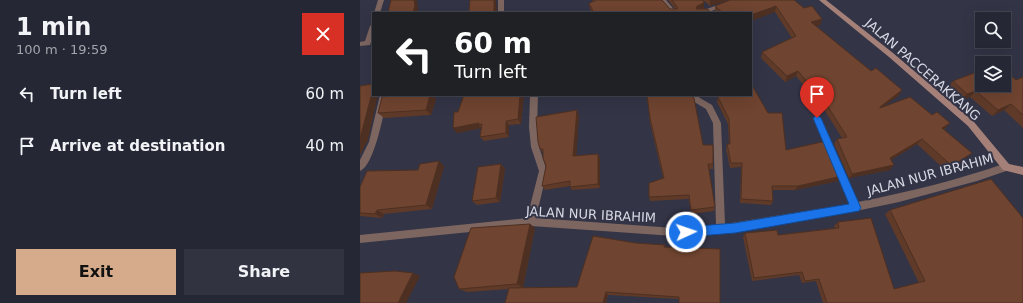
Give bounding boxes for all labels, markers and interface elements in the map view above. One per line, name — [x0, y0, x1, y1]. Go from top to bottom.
map controls — [975, 12, 1011, 92]
button: search — [975, 12, 1011, 48]
text: 1 min — [16, 13, 91, 41]
button: close — [302, 13, 344, 55]
street label: JALAN PACCERAKKANG — [861, 15, 983, 124]
text: 60 m — [454, 27, 532, 60]
icon: left — [388, 28, 440, 80]
text: 100 m · 19:59 — [16, 42, 107, 57]
button: layers — [975, 56, 1011, 92]
text: Turn left — [454, 61, 527, 82]
pin — [800, 77, 834, 118]
icon: left — [16, 83, 38, 105]
icon: arrive — [806, 83, 828, 105]
text: Turn left — [50, 85, 122, 103]
text: 60 m — [306, 85, 344, 103]
icon: arrive — [16, 135, 38, 157]
text: Arrive at destination — [50, 137, 225, 155]
text: 40 m — [306, 137, 344, 155]
street label: JALAN NUR IBRAHIM — [864, 150, 995, 199]
street label: JALAN NUR IBRAHIM — [525, 204, 656, 225]
position arrow — [665, 211, 707, 253]
button: Exit — [16, 249, 176, 295]
button: Share — [184, 249, 344, 295]

